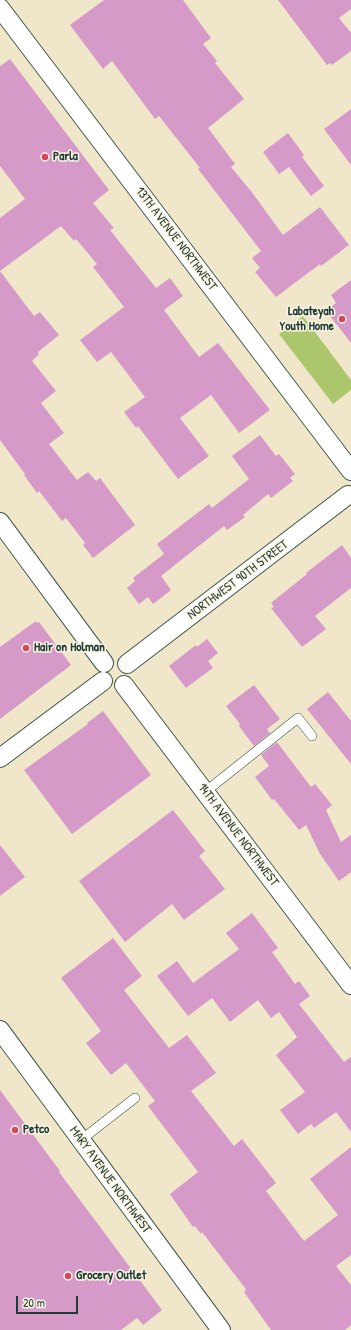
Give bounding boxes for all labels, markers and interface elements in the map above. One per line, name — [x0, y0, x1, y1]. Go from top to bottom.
place label: Parla — [53, 149, 78, 165]
marker: Parla — [40, 152, 50, 162]
street label: 13TH AVENUE NORTHWEST — [132, 184, 220, 294]
place label: Labateyah Youth Home — [280, 304, 334, 335]
marker: Labateyah Youth Home — [337, 314, 347, 324]
street label: NORTHWEST 90TH STREET — [184, 537, 292, 623]
place label: Hair on Holman — [34, 640, 105, 656]
marker: Hair on Holman — [21, 643, 31, 653]
street label: 14TH AVENUE NORTHWEST — [194, 780, 282, 890]
place label: Petco — [23, 1122, 49, 1138]
street label: MARY AVENUE NORTHWEST — [66, 1123, 154, 1237]
marker: Petco — [10, 1125, 20, 1135]
place label: Grocery Outlet — [76, 1268, 146, 1284]
marker: Grocery Outlet — [63, 1271, 73, 1281]
scale bar — [18, 1288, 80, 1314]
text: 20 m — [23, 1294, 45, 1311]

